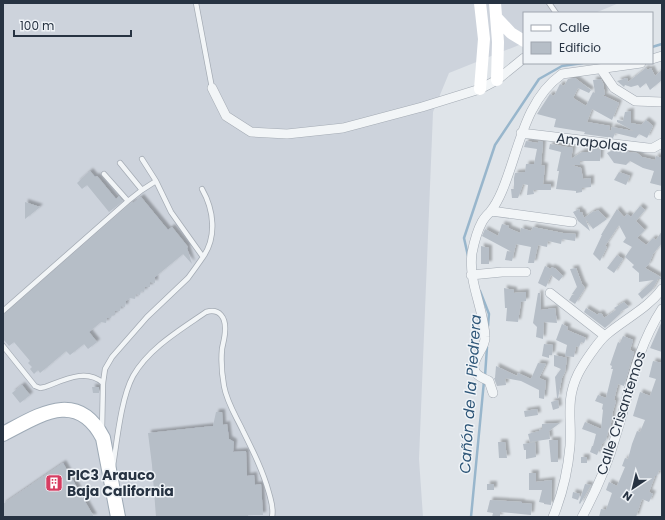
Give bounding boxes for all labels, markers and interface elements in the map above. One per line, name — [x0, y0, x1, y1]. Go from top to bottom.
scale bar — [14, 12, 131, 38]
legend — [523, 12, 653, 64]
text: 100 m — [20, 17, 54, 34]
text: Calle — [559, 19, 590, 36]
text: Edificio — [559, 39, 601, 56]
street label: Amapolas — [555, 128, 629, 156]
water label: Cañón de la Piedrera — [454, 314, 486, 474]
street label: Calle Crisantemos — [592, 348, 650, 478]
place label: PIC3 Arauco Baja California — [67, 465, 174, 501]
north arrow — [613, 468, 653, 508]
building icon: PIC3 Arauco Baja California — [44, 473, 64, 493]
text: N — [619, 487, 635, 505]

